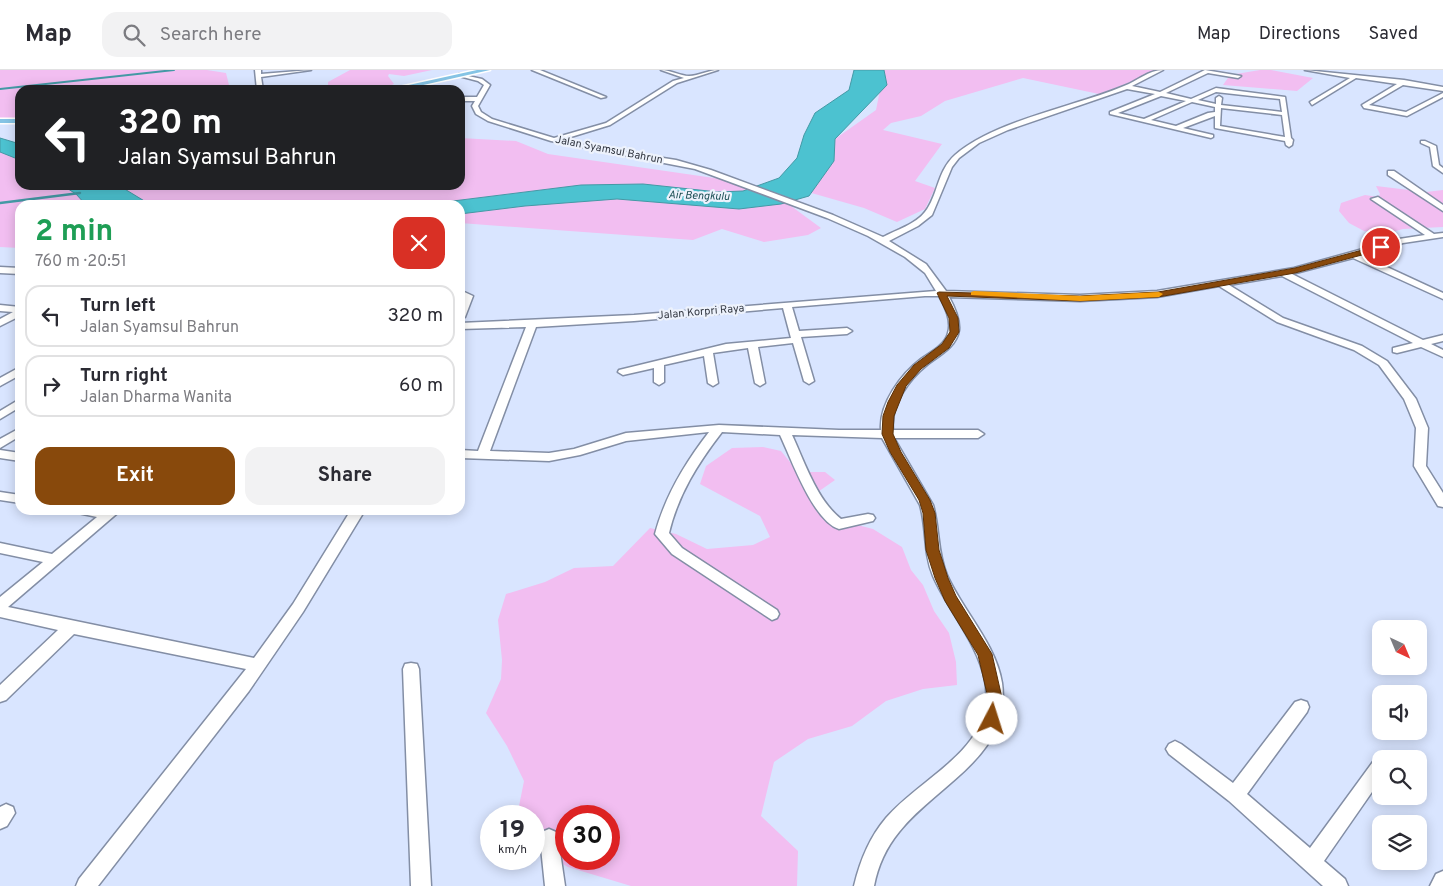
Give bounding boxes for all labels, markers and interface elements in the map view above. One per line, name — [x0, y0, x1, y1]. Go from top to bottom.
search box — [102, 12, 452, 57]
text: Map — [25, 20, 72, 50]
icon: search — [120, 21, 148, 49]
text: Search here — [160, 23, 261, 47]
text: Map — [1197, 23, 1231, 46]
text: Directions — [1259, 23, 1341, 46]
text: Saved — [1369, 23, 1418, 46]
text: 320 m — [118, 102, 222, 146]
icon: left — [35, 105, 100, 170]
street label: Jalan Syamsul Bahrun — [554, 133, 664, 167]
text: Jalan Syamsul Bahrun — [118, 145, 337, 172]
water label: Air Bengkulu — [668, 188, 731, 204]
text: 2 min — [35, 214, 113, 251]
button: close — [393, 217, 445, 269]
pin — [1360, 226, 1402, 268]
icon: arrive — [1367, 233, 1395, 261]
text: 760 m · 20:51 — [35, 252, 127, 272]
text: Turn left — [80, 294, 156, 318]
street label: Jalan Korpri Raya — [657, 301, 745, 323]
icon: left — [37, 302, 65, 330]
text: 320 m — [388, 304, 443, 328]
text: Jalan Syamsul Bahrun — [80, 318, 239, 338]
text: Turn right — [80, 364, 168, 388]
icon: right — [37, 372, 65, 400]
text: 60 m — [399, 374, 443, 398]
text: Jalan Dharma Wanita — [80, 388, 232, 408]
button: Exit — [35, 447, 235, 505]
button: Share — [245, 447, 445, 505]
north arrow — [1372, 620, 1428, 675]
map controls — [1372, 620, 1427, 870]
button: sound — [1372, 685, 1427, 740]
position arrow — [965, 692, 1017, 744]
button: search — [1372, 750, 1427, 805]
speed limit sign: 30 — [555, 805, 620, 870]
text: 19 — [500, 815, 525, 847]
button: layers — [1372, 815, 1427, 870]
text: km/h — [498, 842, 527, 858]

